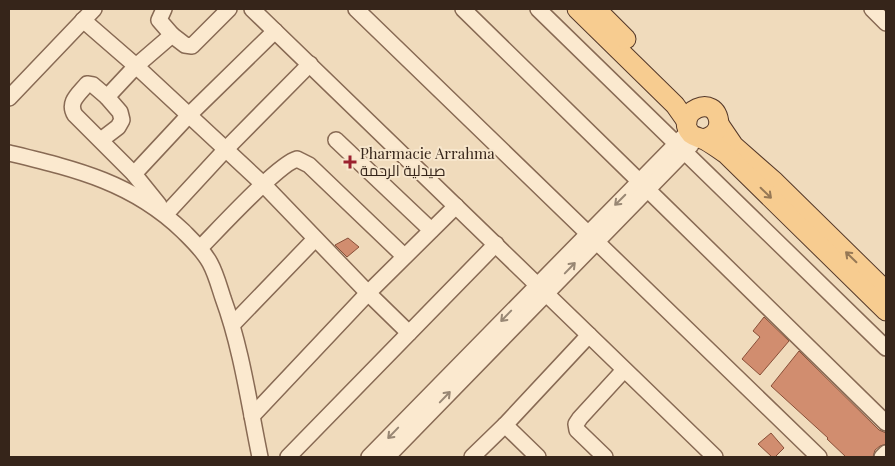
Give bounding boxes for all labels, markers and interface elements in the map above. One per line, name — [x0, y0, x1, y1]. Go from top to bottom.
place label: Pharmacie Arrahma صيدلية الرحمة — [360, 143, 495, 180]
marker: Pharmacie Arrahma صيدلية الرحمة — [344, 156, 356, 168]
one-way arrow — [760, 187, 772, 199]
one-way arrow — [614, 194, 626, 206]
one-way arrow — [845, 251, 858, 263]
one-way arrow — [564, 262, 576, 274]
one-way arrow — [500, 310, 512, 323]
one-way arrow — [439, 391, 451, 403]
one-way arrow — [386, 427, 399, 439]

